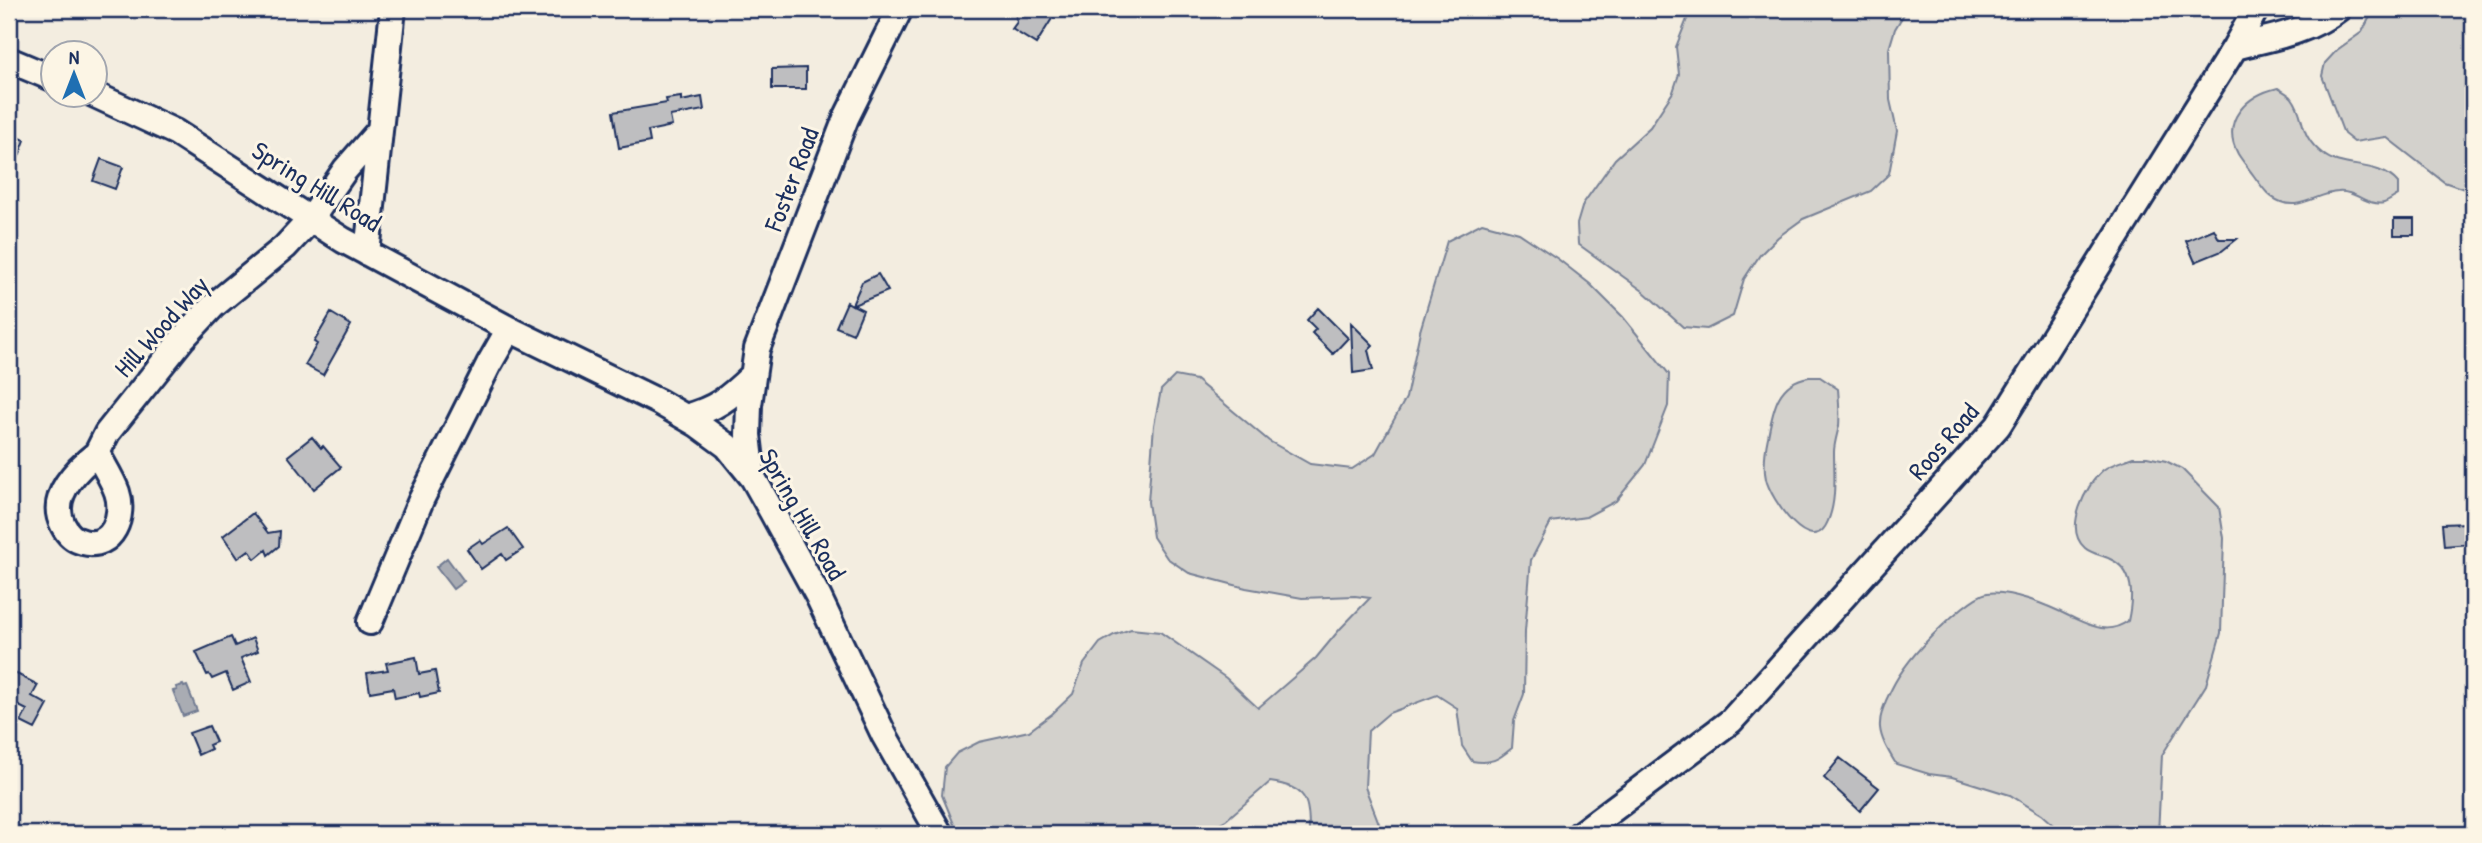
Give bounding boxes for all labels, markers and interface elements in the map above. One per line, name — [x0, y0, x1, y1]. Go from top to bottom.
north arrow — [38, 38, 108, 108]
text: N — [69, 44, 79, 70]
street label: Foster Road — [755, 122, 827, 237]
street label: Spring Hill Road — [246, 132, 388, 240]
street label: Hill Wood Way — [106, 268, 216, 384]
street label: Roos Road — [1900, 395, 1986, 487]
street label: Spring Hill Road — [751, 442, 855, 586]

